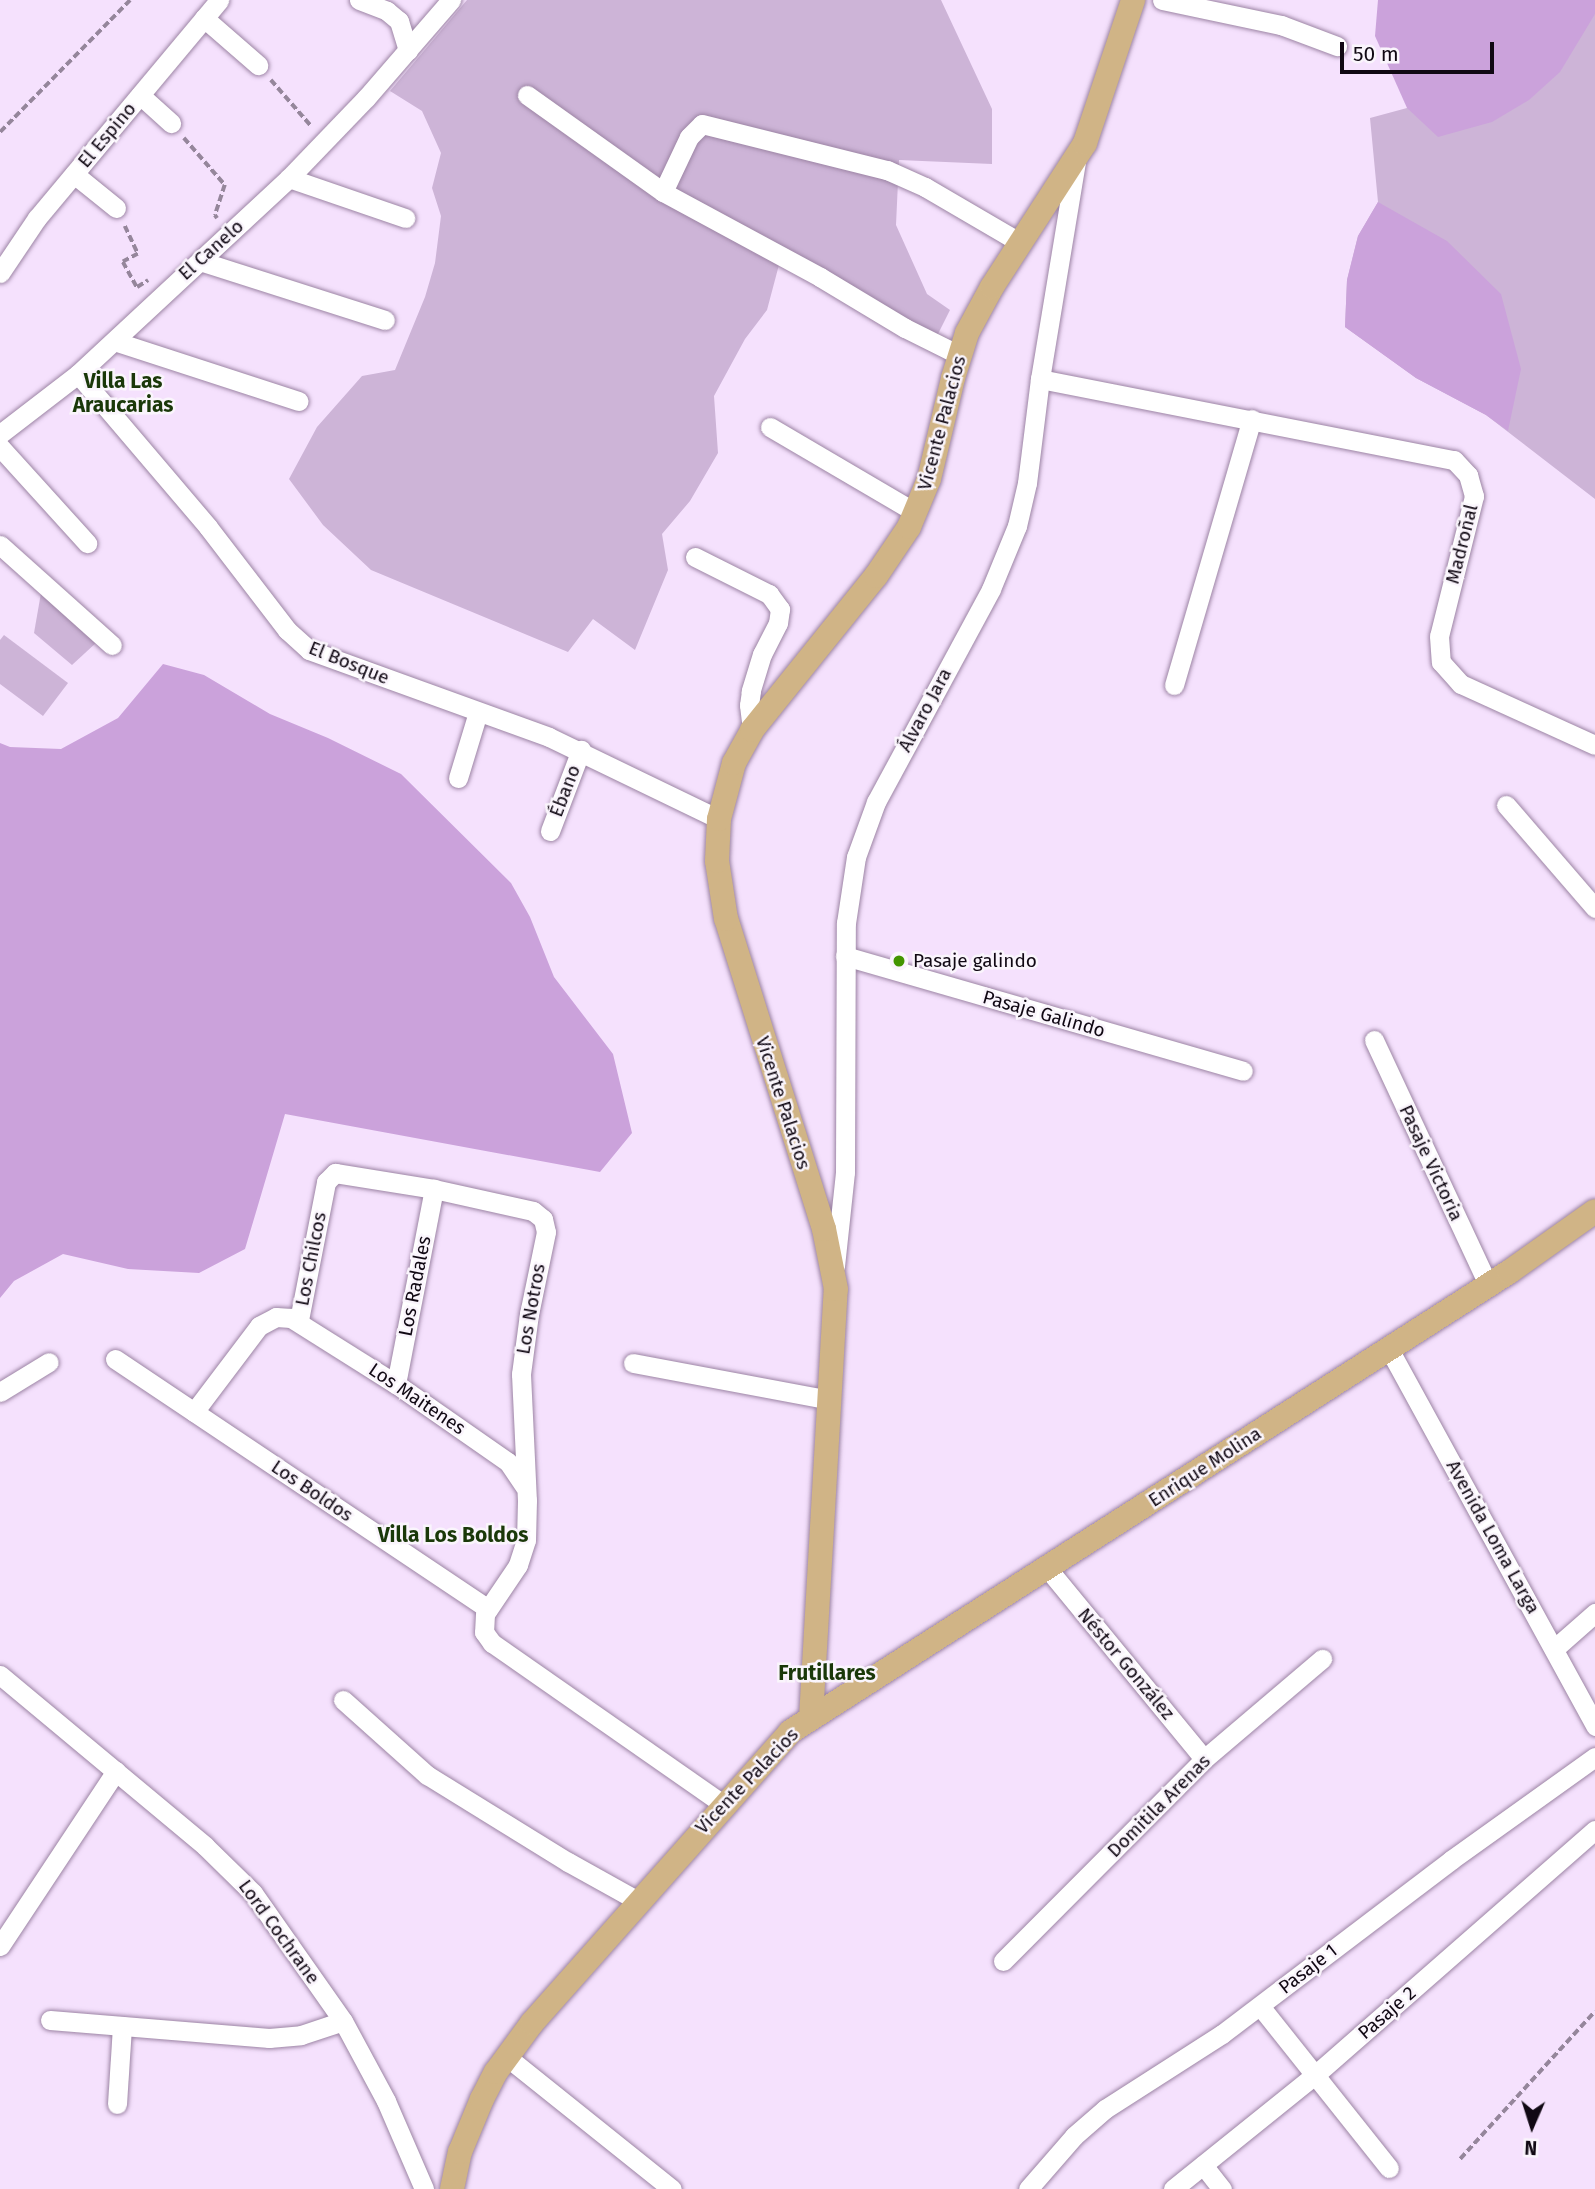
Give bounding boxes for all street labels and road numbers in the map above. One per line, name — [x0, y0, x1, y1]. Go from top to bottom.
street label: El Espino — [73, 98, 141, 172]
street label: El Canelo — [174, 215, 248, 285]
street label: Vicente Palacios — [913, 353, 971, 493]
street label: Madroñal — [1441, 502, 1483, 586]
street label: El Bosque — [305, 637, 393, 689]
street label: Álvaro Jara — [893, 664, 957, 756]
street label: Ébano — [545, 762, 585, 820]
street label: Pasaje Galindo — [980, 986, 1108, 1042]
street label: Vicente Palacios — [751, 1034, 815, 1172]
street label: Pasaje Victoria — [1394, 1101, 1468, 1225]
street label: Los Chilcos — [291, 1210, 331, 1308]
street label: Los Radales — [394, 1234, 436, 1338]
street label: Los Notros — [512, 1262, 550, 1356]
street label: Los Maitenes — [364, 1358, 470, 1440]
street label: Enrique Molina — [1144, 1422, 1266, 1512]
street label: Los Boldos — [267, 1455, 357, 1527]
street label: Avenida Loma Larga — [1441, 1456, 1545, 1618]
street label: Néstor González — [1073, 1604, 1179, 1724]
street label: Vicente Palacios — [691, 1723, 803, 1839]
street label: Domitila Arenas — [1103, 1750, 1215, 1862]
street label: Lord Cochrane — [234, 1875, 324, 1989]
street label: Pasaje 1 — [1274, 1939, 1342, 1999]
street label: Pasaje 2 — [1353, 1982, 1421, 2044]

